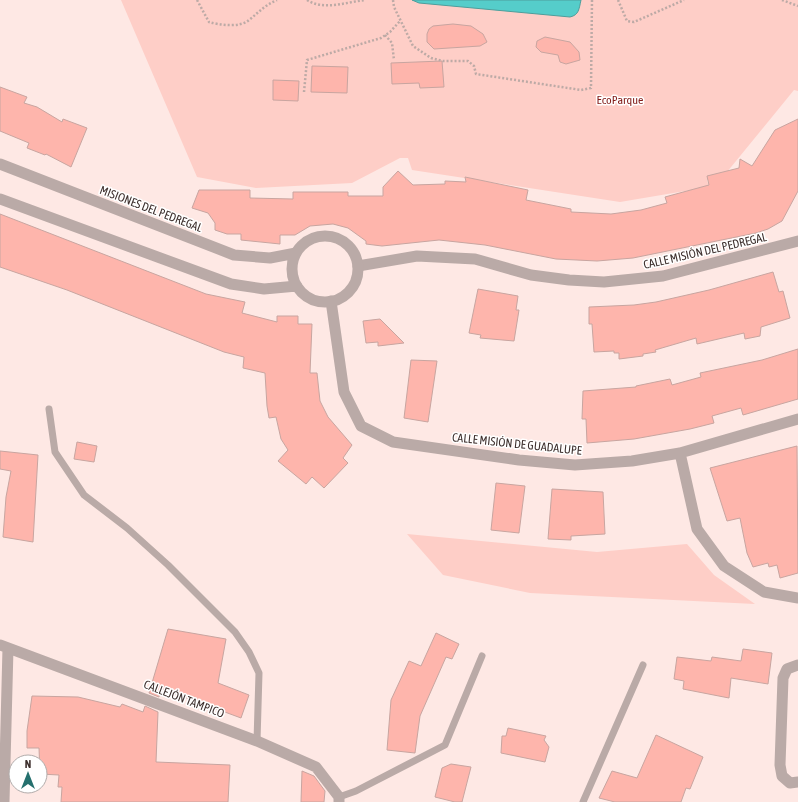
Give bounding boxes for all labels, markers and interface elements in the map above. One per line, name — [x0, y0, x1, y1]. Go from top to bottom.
park label: EcoParque — [597, 93, 643, 107]
street label: MISIONES DEL PEDREGAL — [98, 183, 205, 235]
street label: CALLE MISIÓN DEL PEDREGAL — [642, 230, 768, 272]
street label: CALLE MISIÓN DE GUADALUPE — [451, 430, 583, 458]
street label: CALLEJÓN TAMPICO — [142, 677, 226, 721]
north arrow — [8, 754, 48, 794]
text: N — [25, 758, 31, 770]

